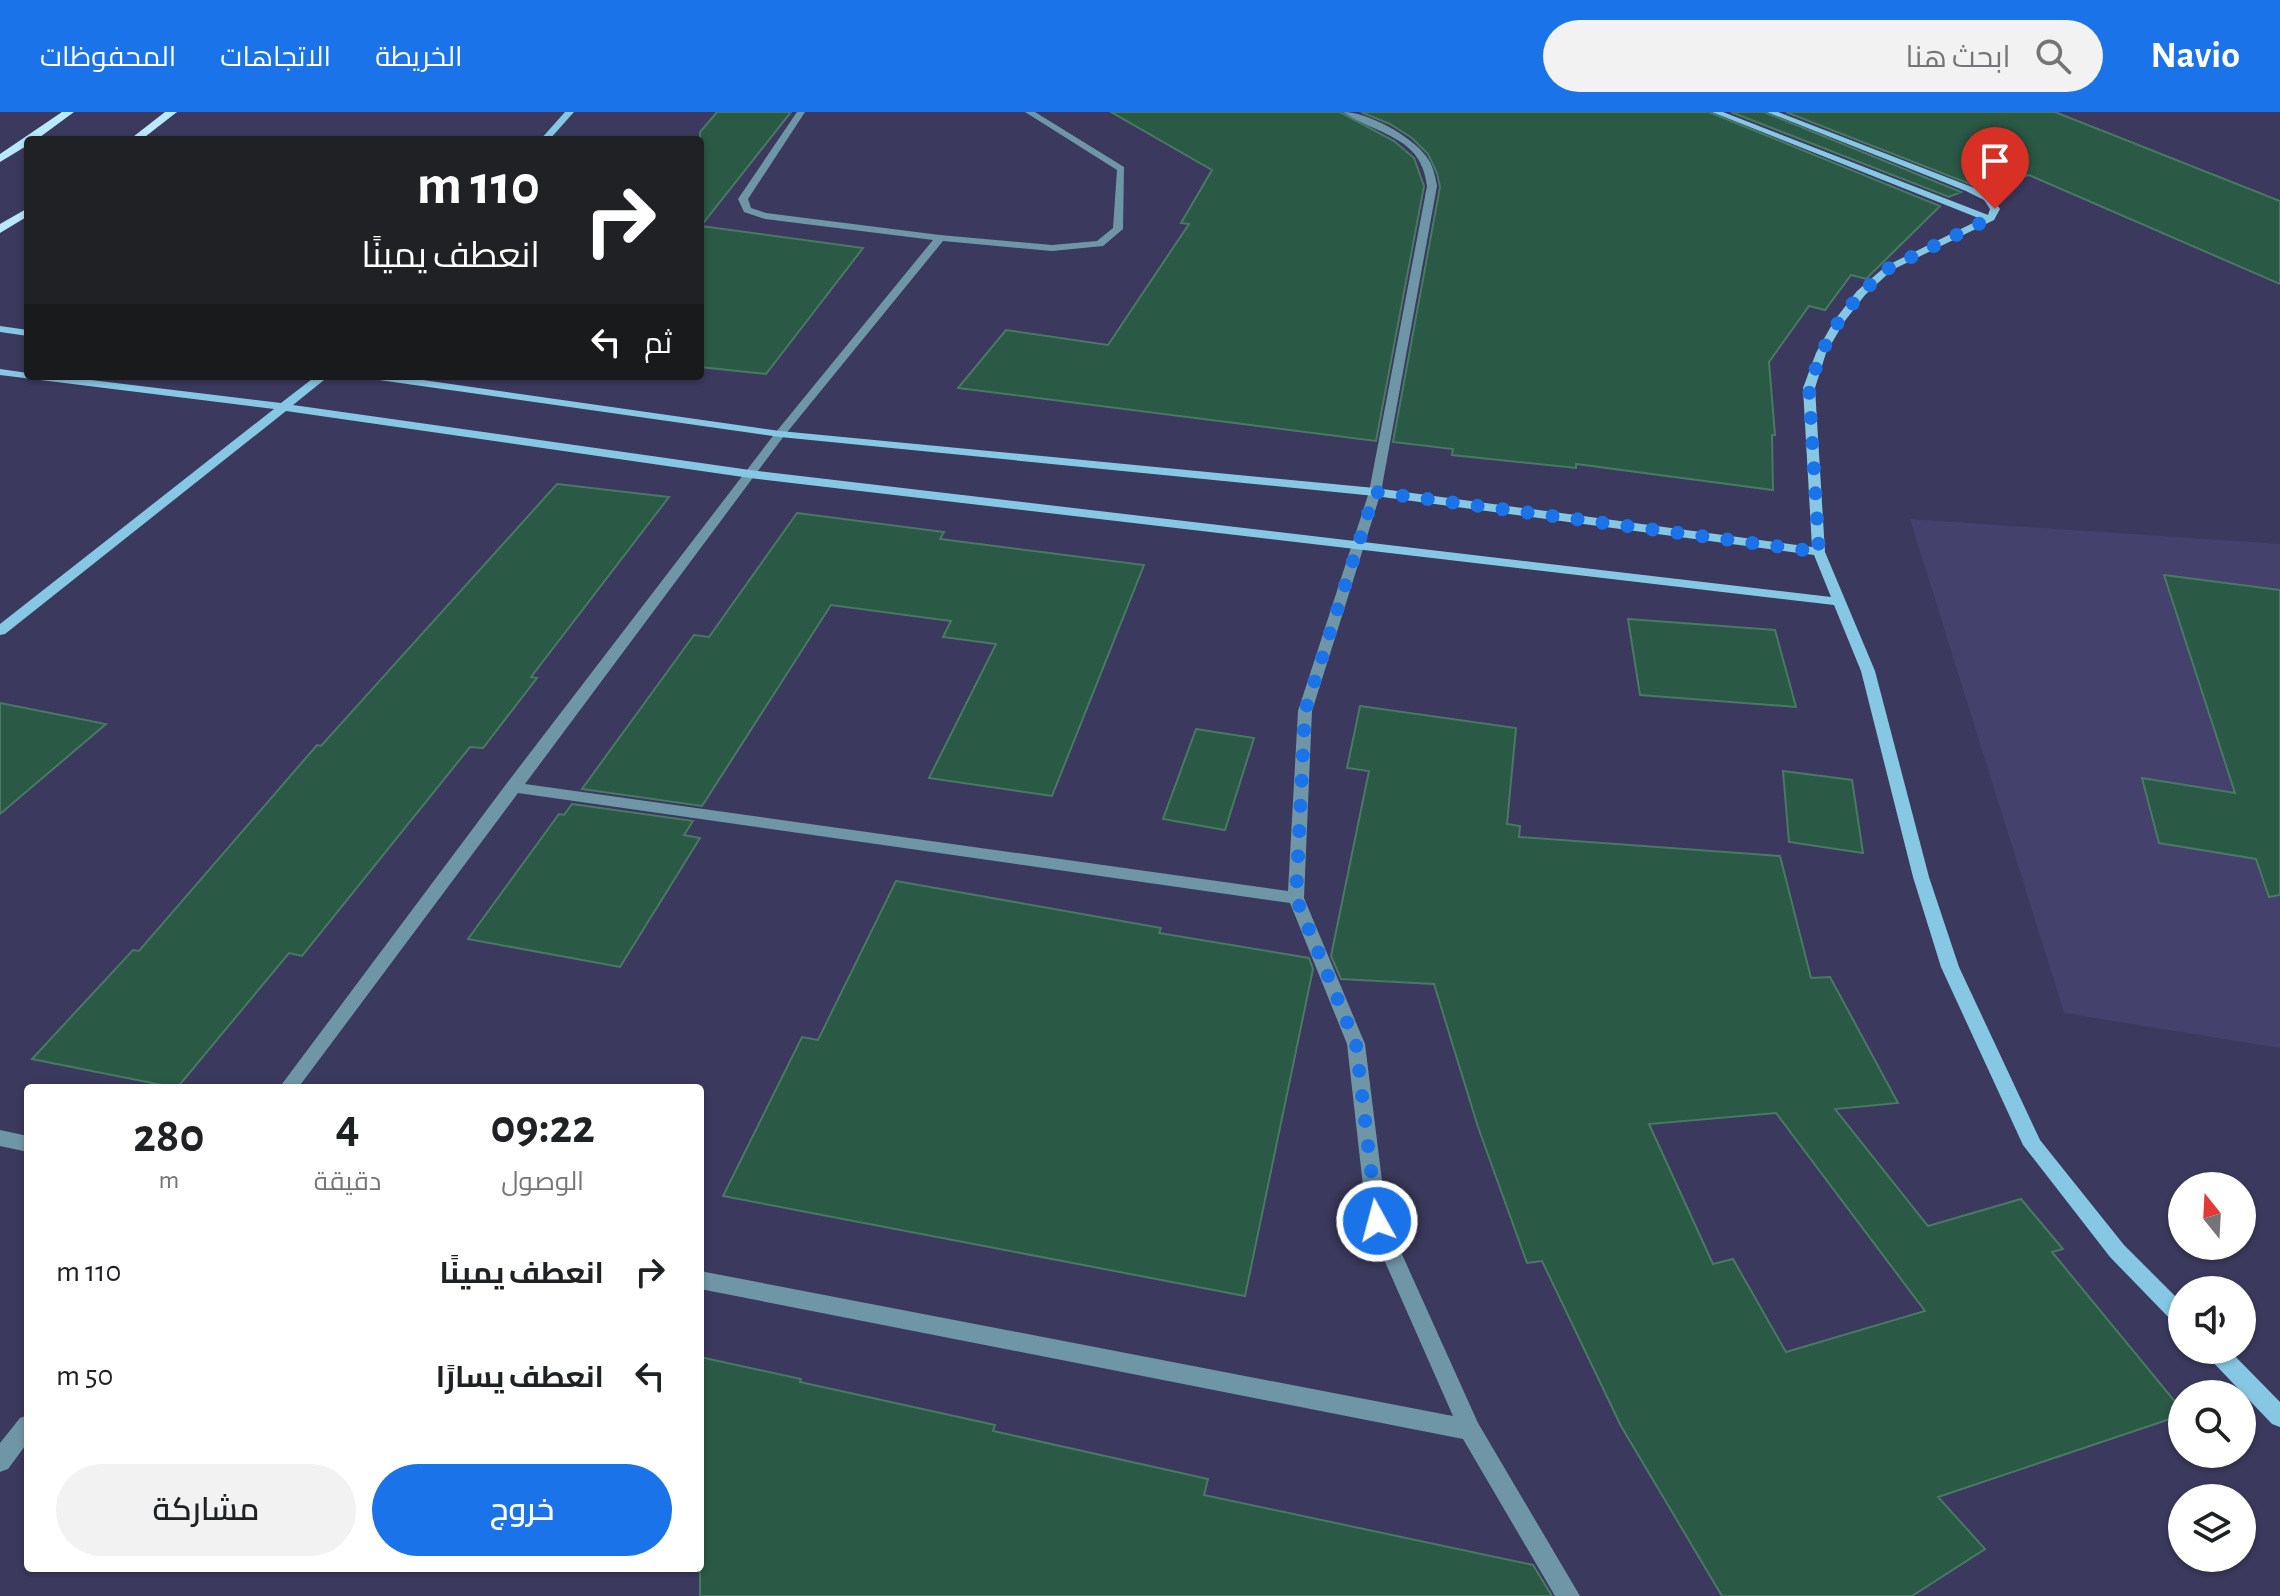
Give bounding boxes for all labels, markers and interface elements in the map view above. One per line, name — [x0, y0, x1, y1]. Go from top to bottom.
search box — [1543, 20, 2103, 92]
icon: search — [2031, 34, 2075, 78]
text: Navio — [2151, 37, 2240, 75]
text: ابحث هنا — [1905, 43, 2011, 73]
text: المحفوظات — [40, 44, 176, 72]
text: الاتجاهات — [220, 44, 331, 72]
text: الخريطة — [375, 44, 463, 72]
pin — [1961, 127, 2029, 209]
icon: arrive — [1973, 139, 2017, 183]
text: 110 m — [417, 158, 540, 214]
icon: right — [568, 168, 672, 272]
text: انعطف يمينًا — [361, 238, 540, 274]
icon: left — [584, 320, 628, 364]
text: ثم — [644, 329, 672, 359]
text: 4 — [335, 1104, 360, 1152]
text: 09:22 — [490, 1104, 595, 1152]
text: 280 — [133, 1113, 204, 1161]
text: m — [158, 1167, 179, 1193]
text: دقيقة — [314, 1169, 381, 1195]
text: الوصول — [501, 1169, 584, 1195]
north arrow — [2168, 1172, 2256, 1260]
map controls — [2168, 1172, 2256, 1572]
position arrow — [1335, 1179, 1419, 1263]
icon: right — [628, 1250, 672, 1294]
text: 110 m — [56, 1257, 121, 1287]
text: انعطف يمينًا — [440, 1259, 604, 1289]
button: sound — [2168, 1276, 2256, 1364]
icon: left — [628, 1354, 672, 1398]
text: 50 m — [56, 1361, 113, 1391]
text: انعطف يسارًا — [436, 1363, 604, 1393]
button: search — [2168, 1380, 2256, 1468]
button: مشاركة — [56, 1464, 356, 1556]
button: خروج — [372, 1464, 672, 1556]
button: layers — [2168, 1484, 2256, 1572]

